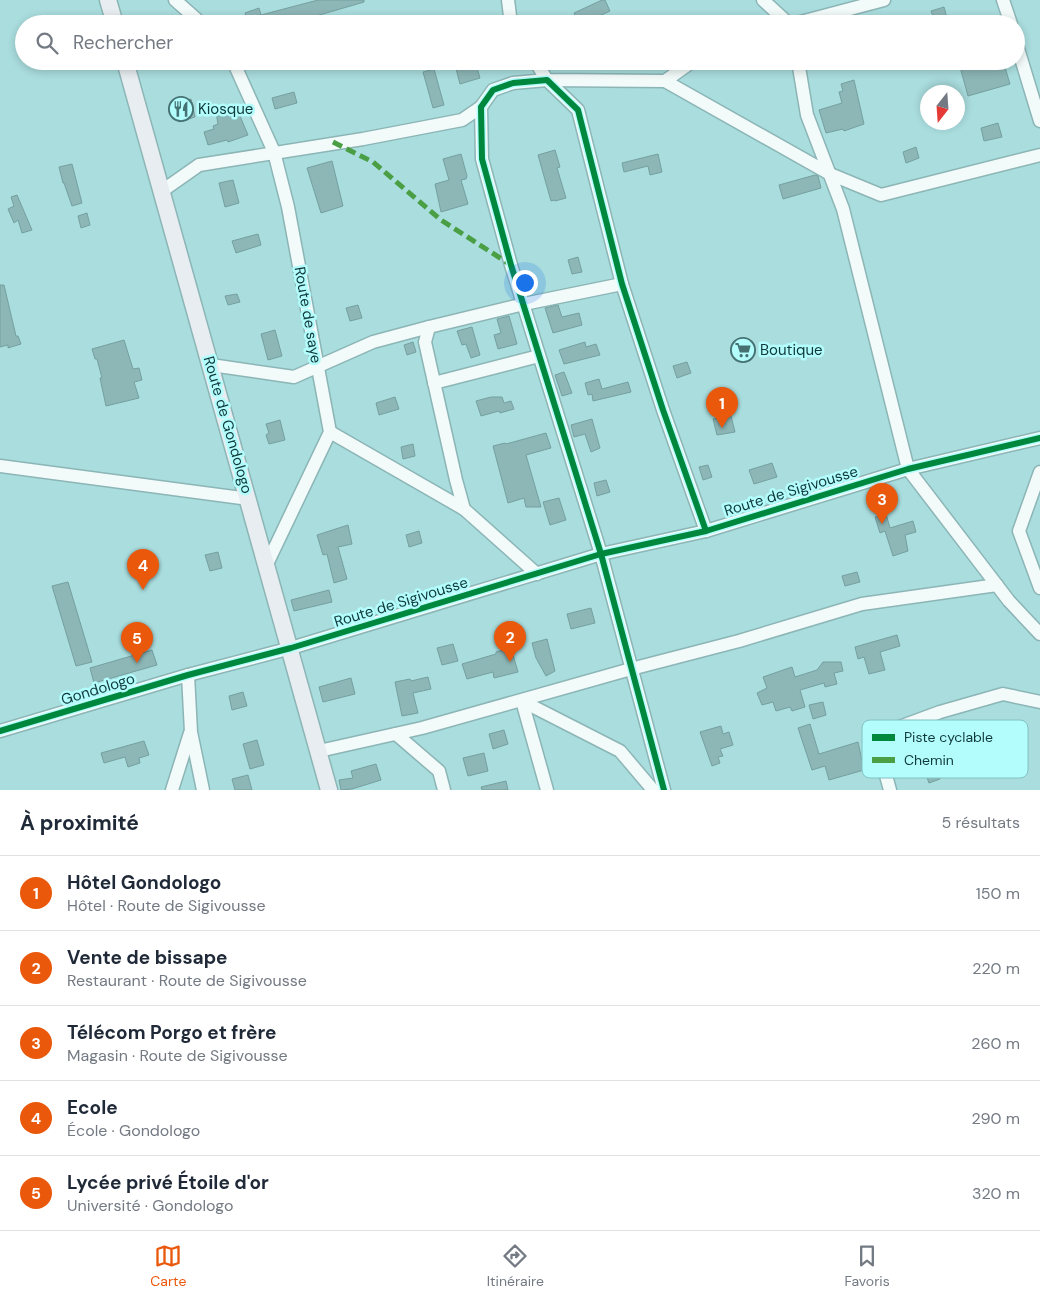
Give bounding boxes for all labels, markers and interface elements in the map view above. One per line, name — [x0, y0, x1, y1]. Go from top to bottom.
search box — [15, 15, 1025, 70]
icon: search — [33, 29, 61, 57]
text: Rechercher — [73, 30, 173, 55]
north arrow — [920, 85, 965, 130]
restaurant icon: Kiosque — [168, 96, 194, 122]
place label: Kiosque — [198, 99, 253, 119]
street label: Route de saye — [290, 265, 326, 365]
your location — [512, 270, 538, 296]
supermarket icon: Boutique — [730, 337, 756, 363]
place label: Boutique — [760, 340, 823, 360]
street label: Route de Gondologo — [199, 354, 257, 496]
pin: 1 — [706, 387, 738, 428]
street label: Route de Sigivousse — [722, 461, 860, 521]
pin: 3 — [866, 483, 898, 524]
pin: 4 — [127, 549, 159, 590]
street label: Route de Sigivousse — [332, 572, 470, 632]
pin: 2 — [494, 621, 526, 662]
pin: 5 — [121, 622, 153, 663]
street label: Gondologo — [59, 668, 137, 710]
legend — [862, 720, 1028, 778]
text: Piste cyclable — [904, 728, 993, 746]
text: Chemin — [904, 751, 954, 769]
text: À proximité — [20, 809, 139, 837]
text: 5 résultats — [941, 812, 1020, 833]
text: Hôtel Gondologo — [67, 870, 221, 895]
text: 1 — [33, 883, 39, 904]
text: 150 m — [976, 883, 1020, 904]
text: Hôtel · Route de Sigivousse — [67, 895, 266, 916]
text: Vente de bissape — [67, 945, 228, 970]
text: 2 — [31, 958, 41, 979]
text: 220 m — [972, 958, 1020, 979]
text: Restaurant · Route de Sigivousse — [67, 970, 307, 991]
text: Télécom Porgo et frère — [67, 1020, 277, 1045]
text: 3 — [31, 1033, 41, 1054]
text: 260 m — [971, 1033, 1020, 1054]
text: Magasin · Route de Sigivousse — [67, 1045, 288, 1066]
text: Ecole — [67, 1095, 118, 1120]
text: 4 — [31, 1108, 41, 1129]
text: 290 m — [971, 1108, 1020, 1129]
text: École · Gondologo — [67, 1120, 200, 1141]
text: Lycée privé Étoile d'or — [67, 1170, 269, 1195]
text: 5 — [31, 1183, 41, 1204]
text: 320 m — [972, 1183, 1020, 1204]
text: Université · Gondologo — [67, 1195, 233, 1216]
tab: Carte — [150, 1242, 186, 1290]
tab: Itinéraire — [487, 1242, 544, 1290]
tab: Favoris — [844, 1242, 890, 1290]

